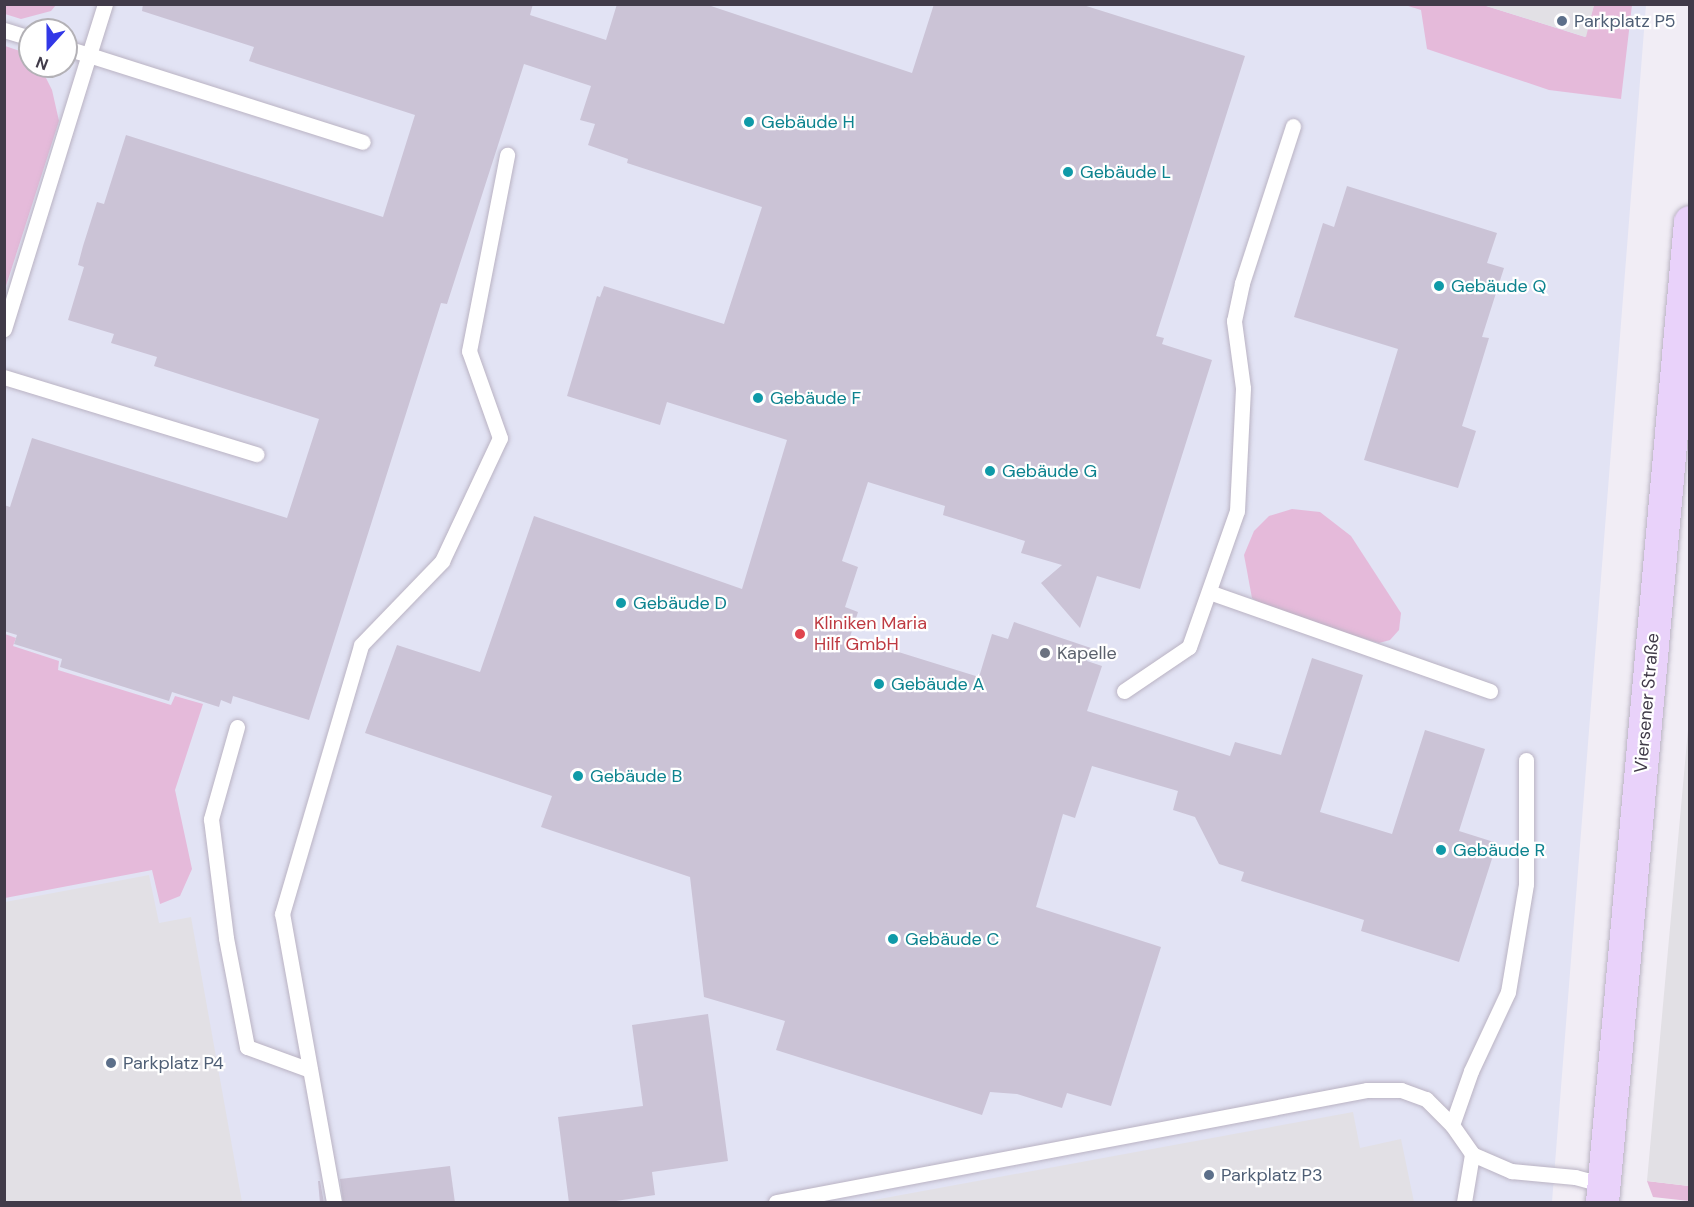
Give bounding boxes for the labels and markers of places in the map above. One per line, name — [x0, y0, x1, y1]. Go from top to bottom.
place label: Parkplatz P5 — [1574, 10, 1676, 32]
marker: Parkplatz P5 — [1555, 14, 1569, 28]
place label: Gebäude H — [761, 111, 855, 133]
marker: Gebäude H — [742, 115, 756, 129]
place label: Gebäude L — [1080, 161, 1171, 183]
marker: Gebäude L — [1061, 165, 1075, 179]
place label: Gebäude Q — [1451, 275, 1546, 297]
marker: Gebäude Q — [1432, 279, 1446, 293]
place label: Gebäude F — [770, 387, 861, 409]
marker: Gebäude F — [751, 391, 765, 405]
place label: Gebäude G — [1002, 460, 1097, 482]
marker: Gebäude G — [983, 464, 997, 478]
place label: Gebäude D — [633, 592, 727, 614]
marker: Gebäude D — [614, 596, 628, 610]
place label: Kliniken Maria Hilf GmbH — [814, 613, 927, 656]
marker: Kliniken Maria Hilf GmbH — [791, 625, 809, 643]
place label: Kapelle — [1057, 642, 1117, 664]
marker: Kapelle — [1038, 646, 1052, 660]
place label: Gebäude A — [891, 673, 984, 695]
marker: Gebäude A — [872, 677, 886, 691]
place label: Gebäude B — [590, 765, 682, 787]
marker: Gebäude B — [571, 769, 585, 783]
place label: Gebäude R — [1453, 839, 1545, 861]
marker: Gebäude R — [1434, 843, 1448, 857]
place label: Gebäude C — [905, 928, 999, 950]
marker: Gebäude C — [886, 932, 900, 946]
place label: Parkplatz P4 — [123, 1052, 224, 1074]
marker: Parkplatz P4 — [104, 1056, 118, 1070]
place label: Parkplatz P3 — [1221, 1164, 1323, 1186]
marker: Parkplatz P3 — [1202, 1168, 1216, 1182]

